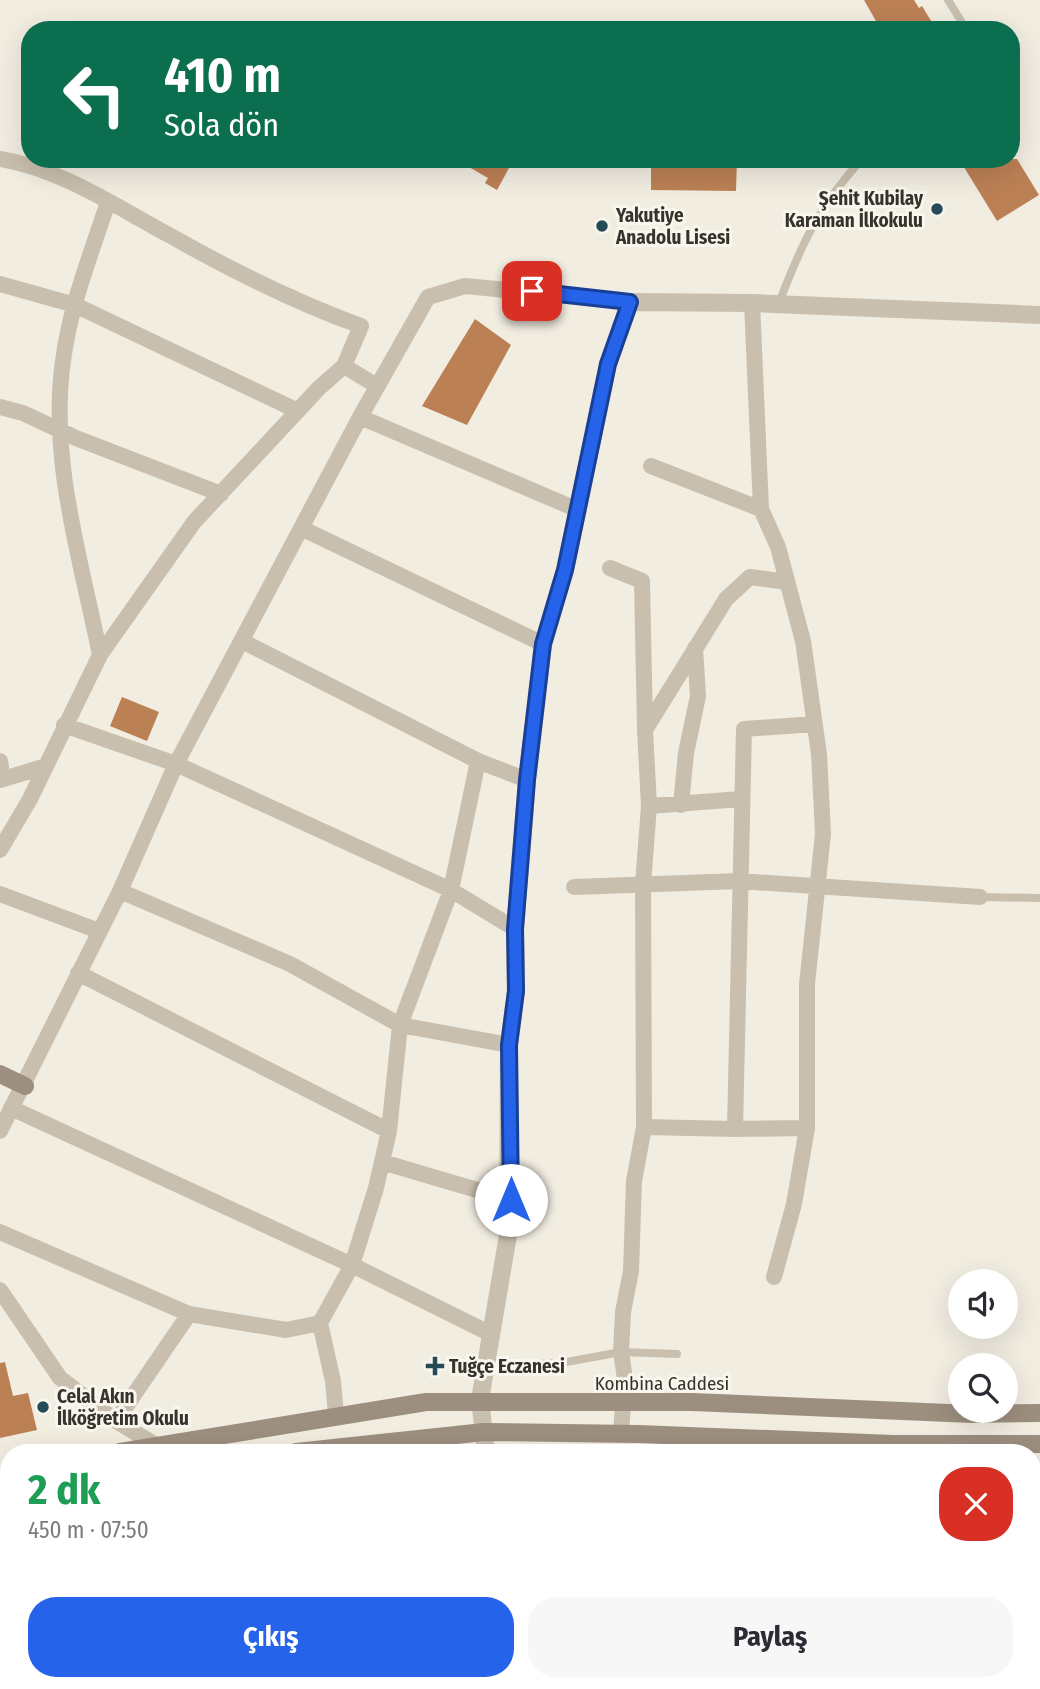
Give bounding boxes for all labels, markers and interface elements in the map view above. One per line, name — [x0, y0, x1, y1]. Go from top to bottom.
text: 410 m — [164, 46, 281, 105]
icon: left — [49, 49, 140, 140]
text: Sola dön — [164, 106, 279, 144]
place label: Şehit Kubilay Karaman İlkokulu — [785, 187, 924, 232]
marker: Şehit Kubilay Karaman İlkokulu — [929, 201, 945, 217]
place label: Yakutiye Anadolu Lisesi — [615, 204, 730, 249]
marker: Yakutiye Anadolu Lisesi — [594, 218, 610, 234]
pin — [502, 261, 562, 321]
icon: arrive — [513, 272, 551, 310]
position arrow — [474, 1163, 548, 1237]
map controls — [948, 1269, 1018, 1423]
button: sound — [948, 1269, 1018, 1339]
button: search — [948, 1353, 1018, 1423]
place label: Tuğçe Eczanesi — [449, 1355, 565, 1378]
marker: Tuğçe Eczanesi — [427, 1358, 443, 1374]
street label: Kombina Caddesi — [595, 1372, 729, 1395]
place label: Celal Akın İlköğretim Okulu — [57, 1385, 189, 1430]
marker: Celal Akın İlköğretim Okulu — [35, 1399, 51, 1415]
text: 2 dk — [28, 1465, 100, 1515]
button: close — [939, 1467, 1013, 1541]
text: 450 m · 07:50 — [28, 1516, 149, 1544]
button: Çıkış — [28, 1597, 514, 1677]
button: Paylaş — [528, 1597, 1013, 1677]

